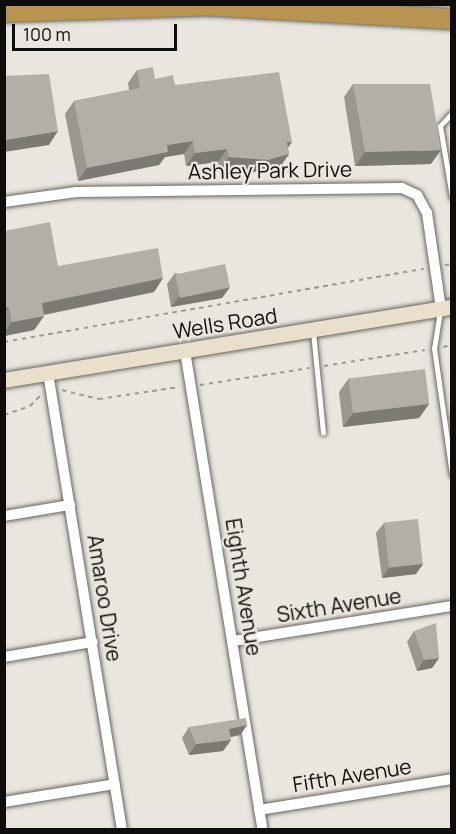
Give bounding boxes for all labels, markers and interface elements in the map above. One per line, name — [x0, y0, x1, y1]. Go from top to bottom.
scale bar — [15, 12, 180, 50]
text: 100 m — [23, 22, 71, 46]
street label: Ashley Park Drive — [188, 156, 352, 184]
street label: Wells Road — [171, 302, 279, 344]
street label: Eighth Avenue — [221, 517, 267, 657]
street label: Amaroo Drive — [83, 533, 127, 663]
street label: Sixth Avenue — [275, 583, 403, 627]
street label: Fifth Avenue — [291, 753, 413, 797]

